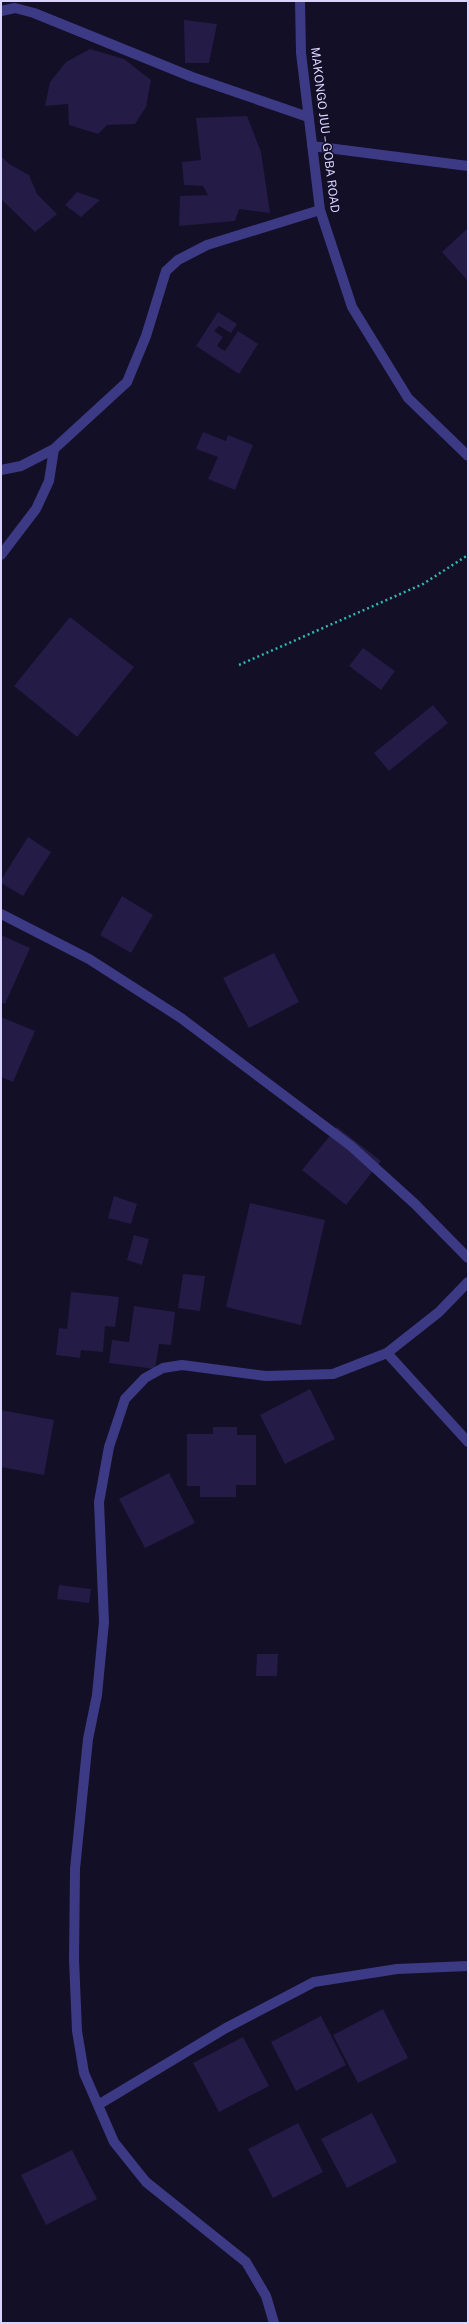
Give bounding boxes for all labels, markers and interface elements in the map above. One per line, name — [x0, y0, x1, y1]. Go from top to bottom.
street label: MAKONGO JUU – GOBA ROAD — [308, 46, 342, 214]

